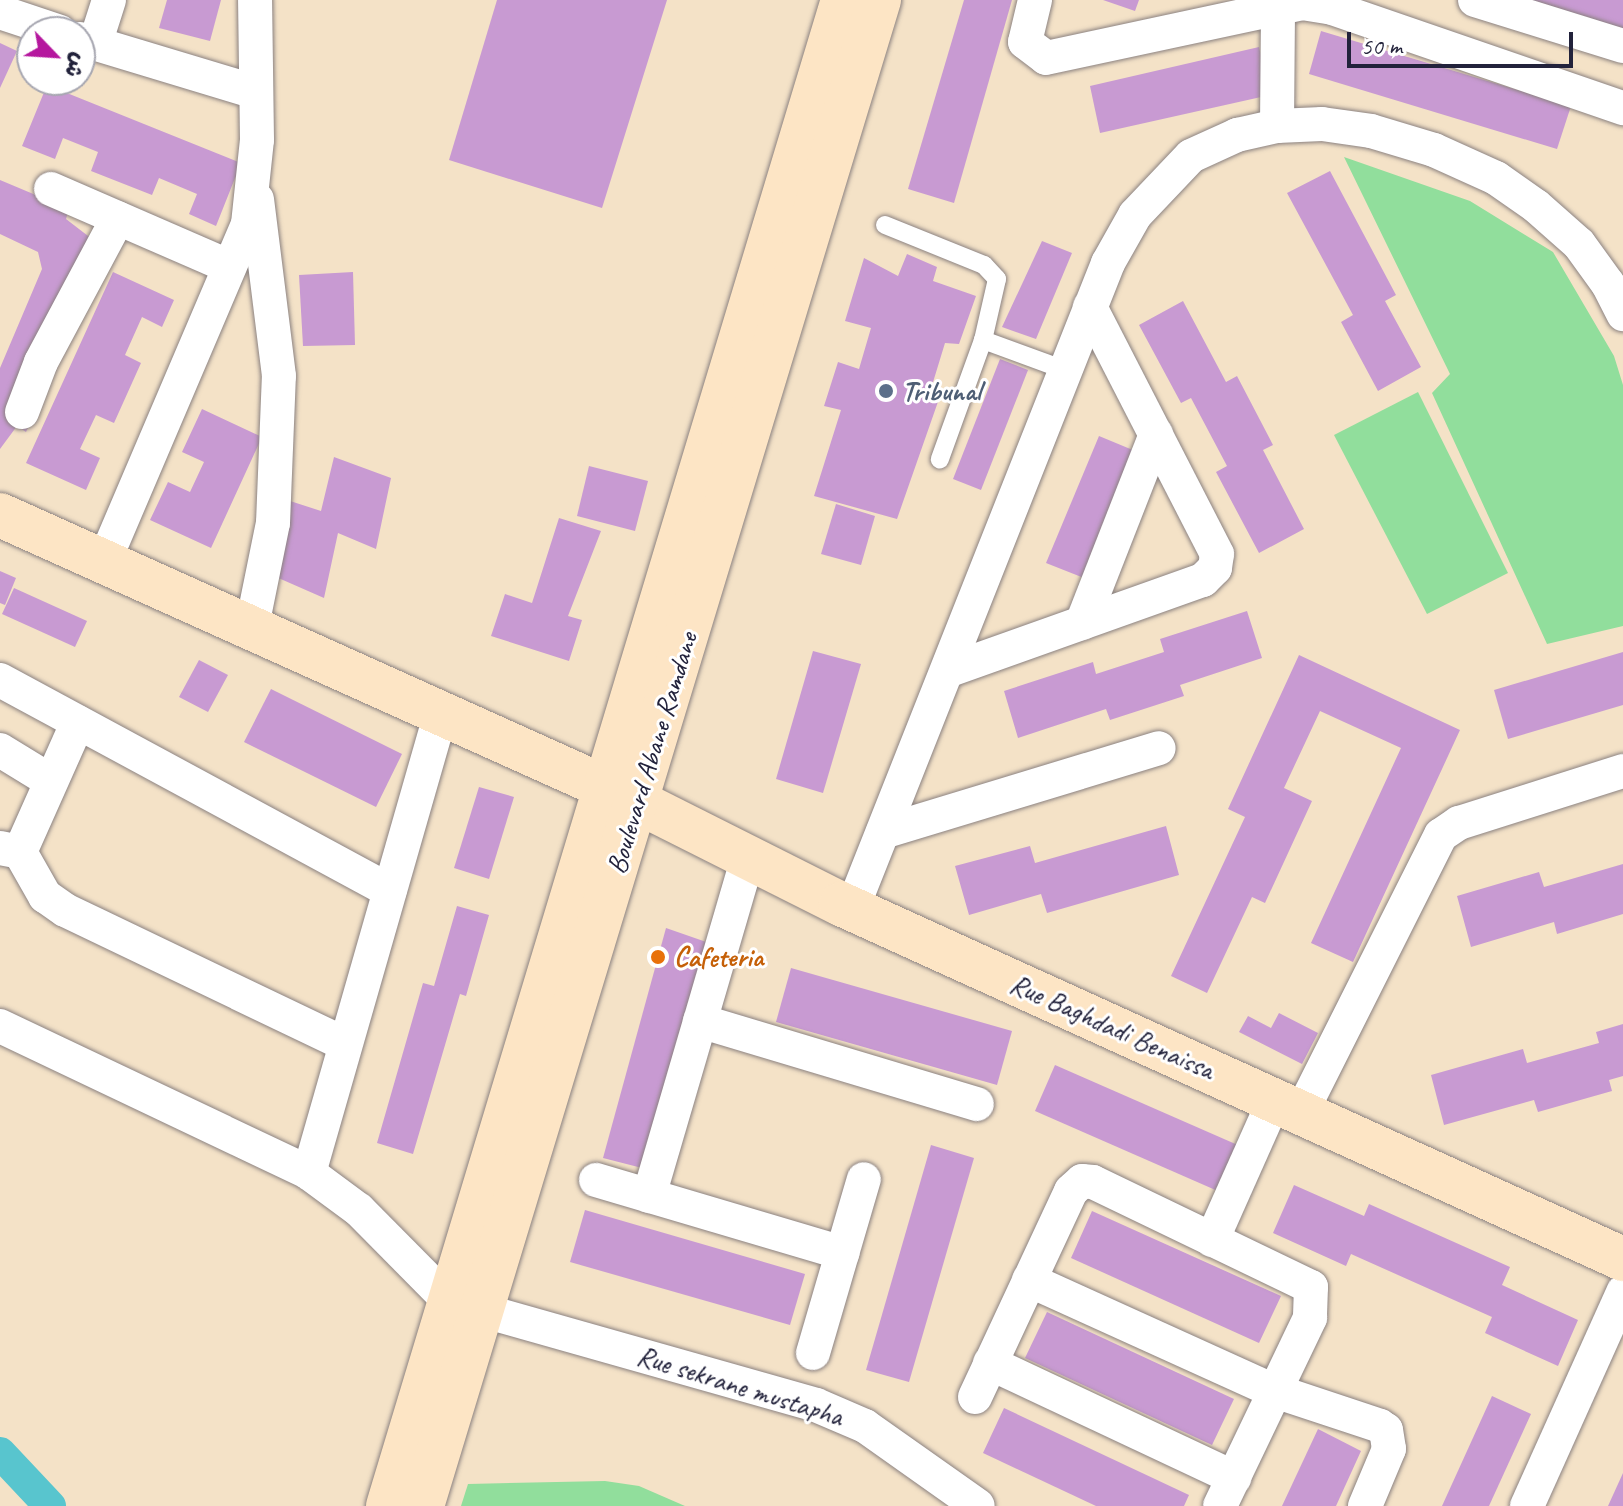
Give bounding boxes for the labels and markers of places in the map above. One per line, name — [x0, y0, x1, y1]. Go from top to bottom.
place label: Tribunal — [902, 374, 981, 408]
marker: Tribunal — [877, 382, 895, 400]
place label: Cafeteria — [674, 940, 763, 974]
marker: Cafeteria — [649, 948, 667, 966]

